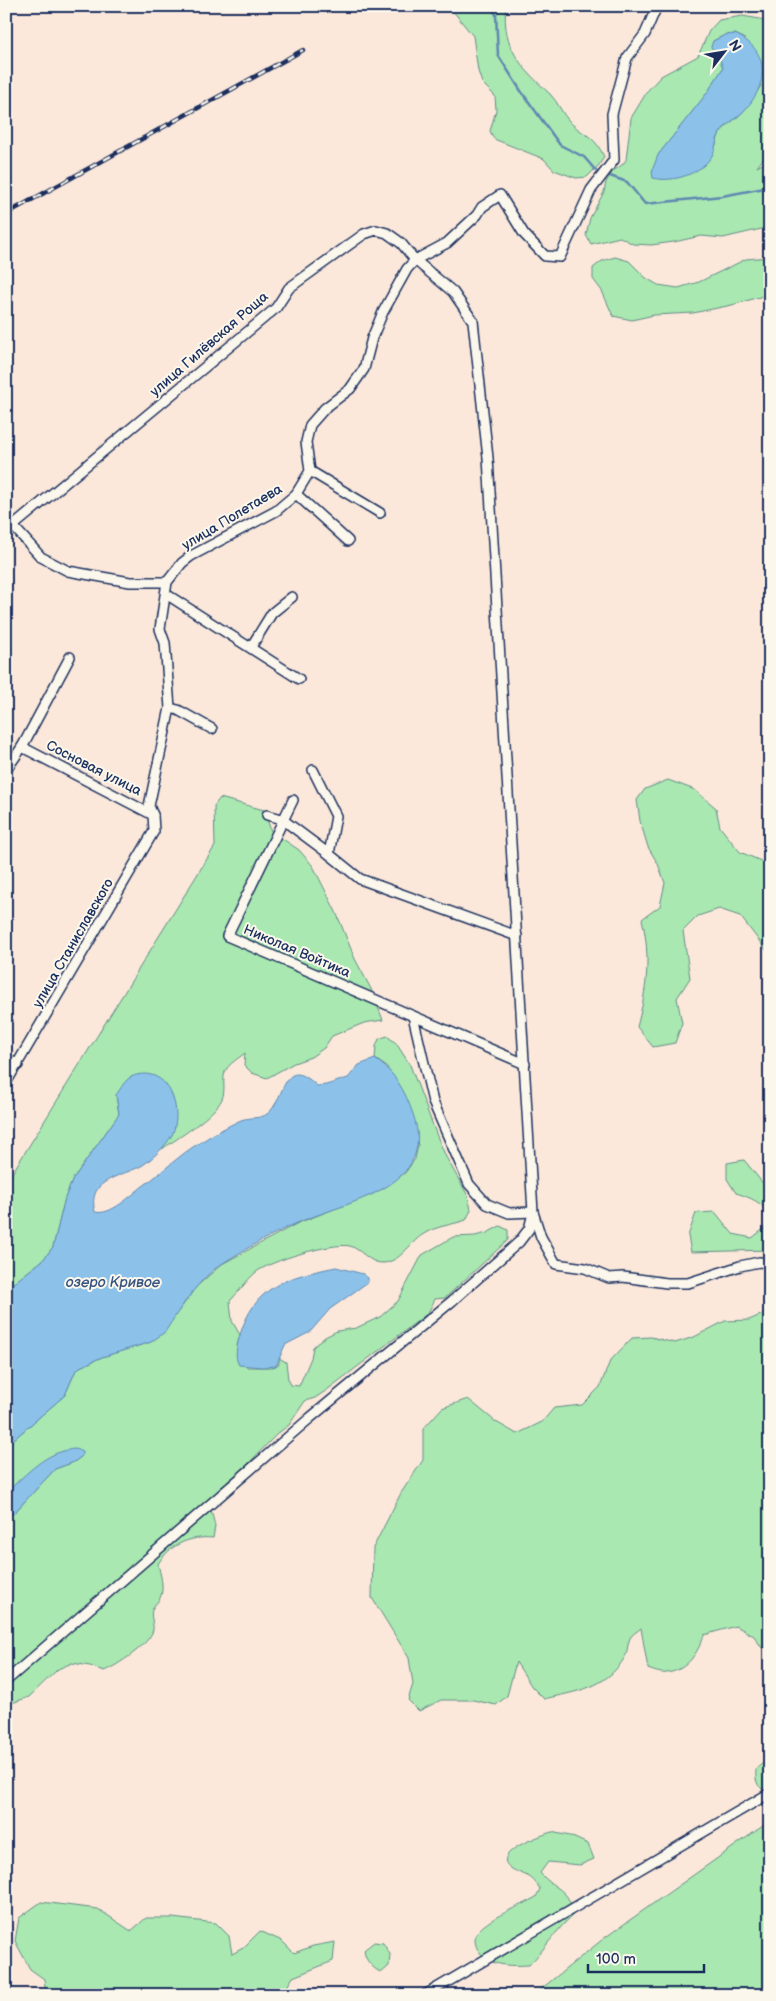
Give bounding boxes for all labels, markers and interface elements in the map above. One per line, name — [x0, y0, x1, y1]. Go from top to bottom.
north arrow — [698, 28, 748, 78]
text: N — [725, 37, 745, 54]
street label: улица Гилёвская Роща — [146, 288, 272, 400]
street label: улица Полетаева — [179, 480, 286, 554]
street label: Сосновая улица — [43, 737, 145, 800]
street label: улица Станиславского — [29, 875, 117, 1011]
street label: Николая Войтика — [241, 921, 354, 981]
water label: озеро Кривое — [66, 1273, 161, 1292]
scale bar — [588, 1941, 705, 1973]
text: 100 m — [596, 1950, 636, 1969]

